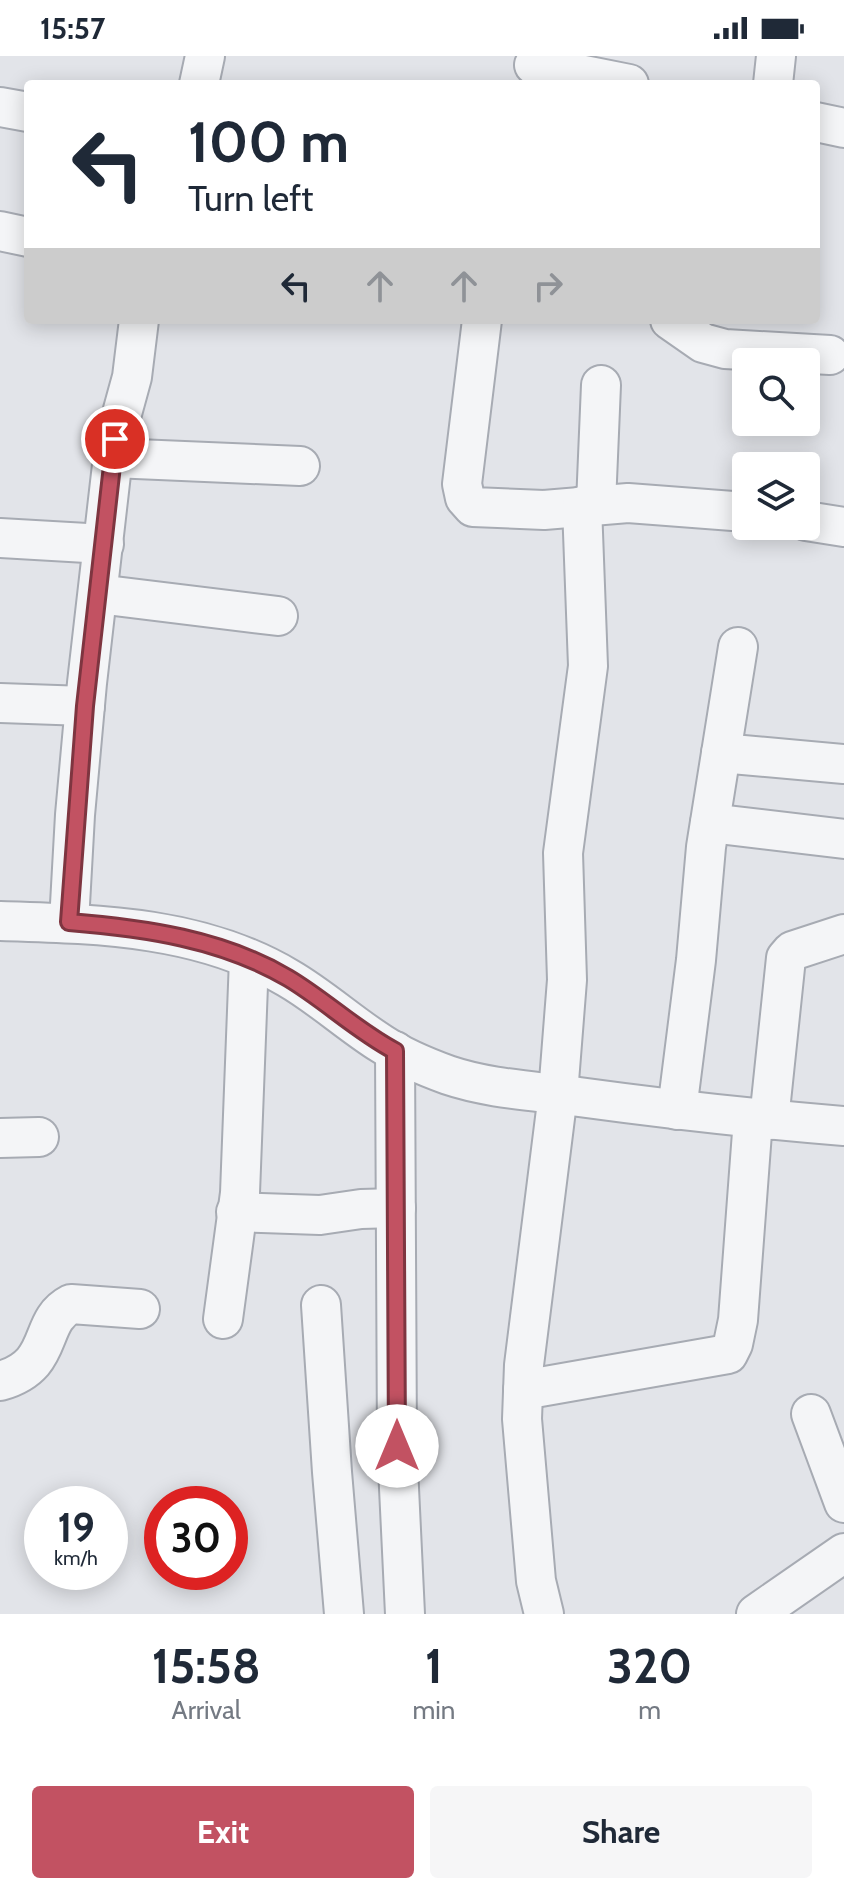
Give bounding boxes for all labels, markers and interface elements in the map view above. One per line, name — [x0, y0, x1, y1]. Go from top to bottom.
text: 15:57 — [40, 10, 105, 47]
text: 100 m — [188, 108, 349, 176]
icon: left — [56, 112, 160, 216]
text: Turn left — [188, 176, 313, 220]
icon: left — [274, 264, 318, 308]
icon: ahead — [358, 264, 402, 308]
icon: ahead — [442, 264, 486, 308]
icon: right — [526, 264, 570, 308]
map controls — [732, 348, 820, 540]
button: search — [732, 348, 820, 436]
pin — [81, 405, 149, 473]
icon: arrive — [93, 417, 137, 461]
button: layers — [732, 452, 820, 540]
position arrow — [355, 1404, 439, 1488]
speed limit sign: 30 — [144, 1486, 248, 1590]
text: 19 — [57, 1503, 95, 1552]
text: km/h — [54, 1546, 98, 1570]
text: 15:58 — [152, 1637, 261, 1695]
text: 1 — [425, 1637, 443, 1695]
text: 320 — [607, 1637, 692, 1695]
text: Arrival — [172, 1694, 241, 1726]
text: min — [412, 1694, 455, 1726]
text: m — [638, 1694, 661, 1726]
button: Exit — [32, 1786, 414, 1878]
button: Share — [430, 1786, 812, 1878]

